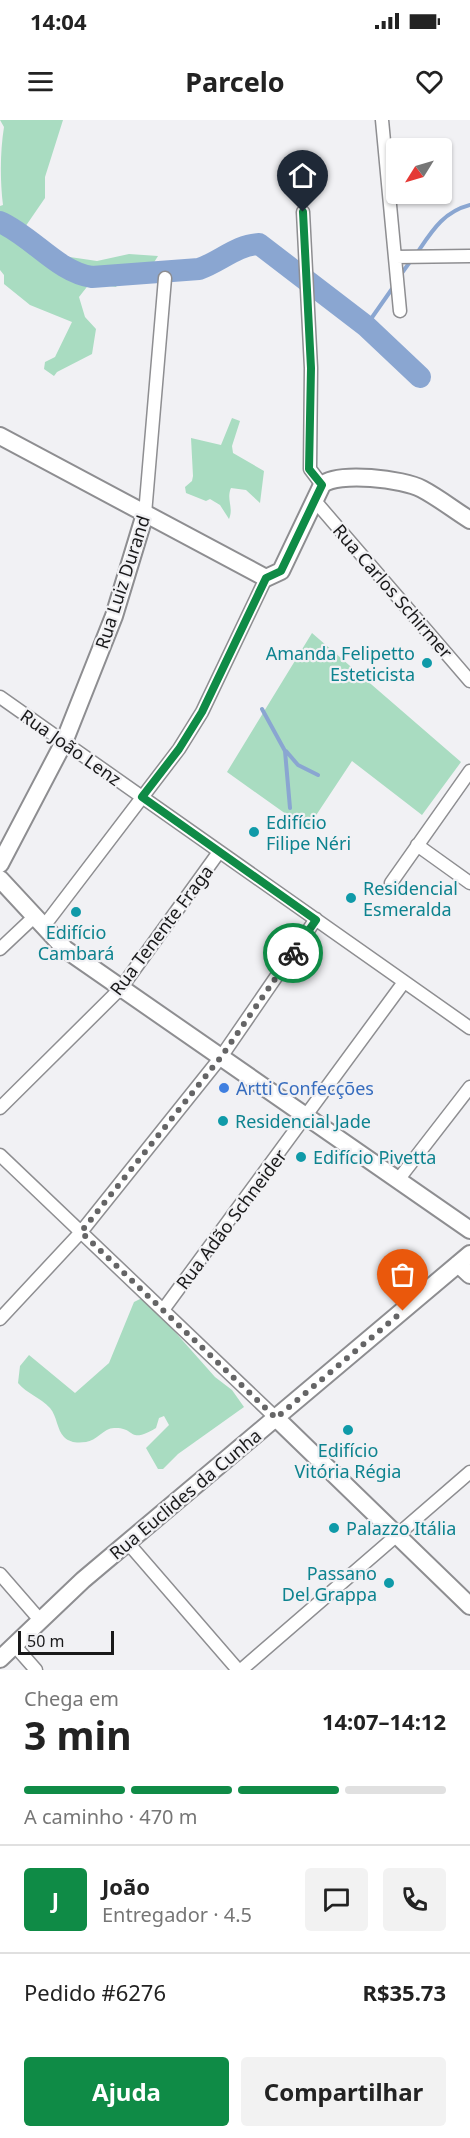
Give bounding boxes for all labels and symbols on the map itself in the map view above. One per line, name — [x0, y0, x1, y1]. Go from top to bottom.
north arrow — [386, 138, 452, 204]
pin — [277, 150, 328, 212]
street label: Rua Luiz Durand — [89, 512, 155, 652]
street label: Rua Carlos Schirmer — [328, 519, 459, 664]
place label: Amanda Felipetto Esteticista — [266, 641, 415, 686]
marker: Amanda Felipetto Esteticista — [420, 656, 434, 670]
street label: Rua João Lenz — [16, 703, 126, 791]
place label: Edifício Filipe Néri — [266, 810, 351, 855]
marker: Edifício Filipe Néri — [247, 825, 261, 839]
street label: Rua Tenente Fraga — [104, 860, 218, 1000]
place label: Residencial Esmeralda — [363, 876, 458, 921]
marker: Residencial Esmeralda — [344, 891, 358, 905]
marker: Edifício Cambará — [69, 905, 83, 919]
place label: Edifício Cambará — [38, 920, 114, 965]
courier — [263, 923, 323, 983]
place label: Artti Confecções — [236, 1076, 374, 1100]
marker: Artti Confecções — [217, 1081, 231, 1095]
place label: Residencial Jade — [235, 1109, 371, 1133]
marker: Residencial Jade — [216, 1114, 230, 1128]
street label: Rua Adão Schneider — [170, 1144, 292, 1294]
place label: Edifício Pivetta — [313, 1145, 436, 1169]
marker: Edifício Pivetta — [294, 1150, 308, 1164]
pin — [377, 1249, 428, 1311]
street label: Rua Euclides da Cunha — [104, 1423, 266, 1565]
marker: Edifício Vitória Régia — [341, 1423, 355, 1437]
place label: Edifício Vitória Régia — [295, 1438, 401, 1483]
place label: Palazzo Itália — [346, 1516, 456, 1540]
marker: Palazzo Itália — [327, 1521, 341, 1535]
place label: Passano Del Grappa — [282, 1561, 377, 1606]
marker: Passano Del Grappa — [382, 1576, 396, 1590]
scale bar — [18, 1628, 114, 1656]

